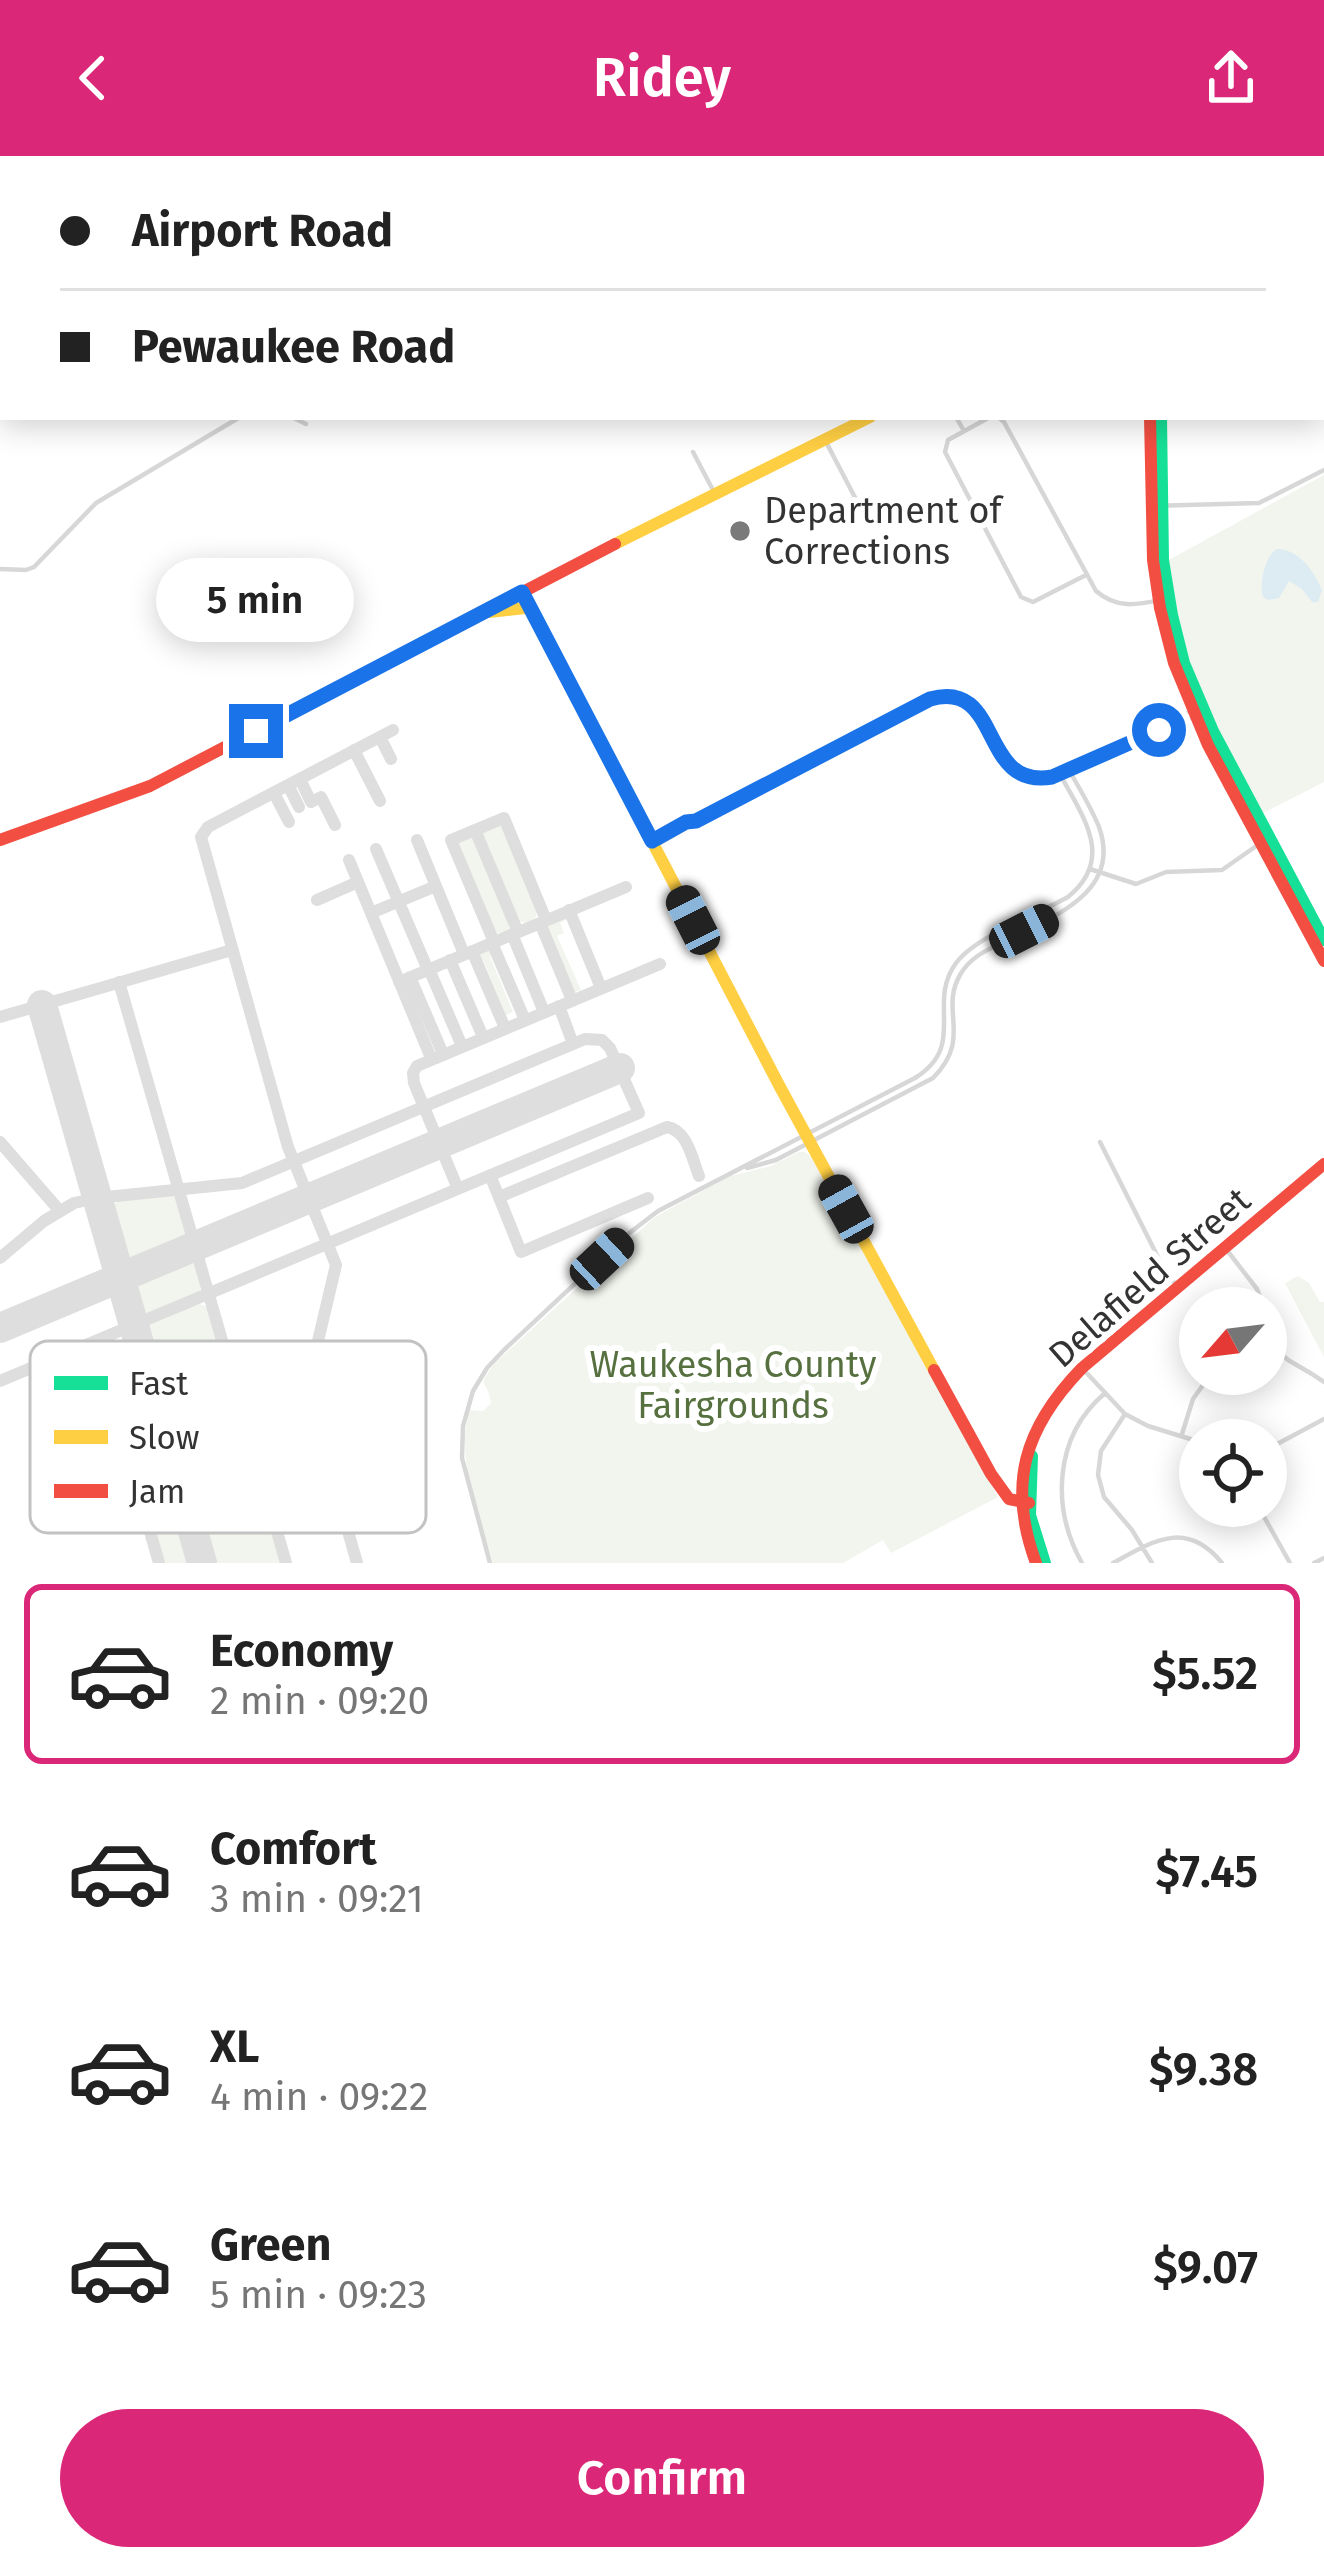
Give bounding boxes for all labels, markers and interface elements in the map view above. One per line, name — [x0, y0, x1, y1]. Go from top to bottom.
icon: back — [60, 45, 126, 111]
icon: share — [1198, 45, 1264, 111]
text: Ridey — [593, 46, 731, 110]
text: Airport Road — [132, 204, 393, 258]
text: Pewaukee Road — [132, 320, 455, 374]
place label: Department of Corrections — [764, 489, 1004, 574]
marker: Department of Corrections — [727, 518, 753, 544]
callout: 5 min — [157, 557, 355, 641]
text: 5 min — [207, 577, 303, 623]
route start — [1132, 703, 1186, 757]
route end — [229, 704, 283, 758]
car — [661, 880, 725, 960]
car — [984, 899, 1064, 963]
car — [813, 1169, 879, 1249]
street label: Delafield Street — [1040, 1178, 1259, 1377]
car — [563, 1221, 641, 1297]
north arrow — [1179, 1287, 1287, 1395]
map controls — [1179, 1287, 1287, 1527]
legend — [30, 1341, 426, 1533]
park label: Waukesha County Fairgrounds — [590, 1343, 877, 1428]
text: Fast — [129, 1364, 188, 1404]
text: Slow — [129, 1418, 199, 1458]
button: locate — [1179, 1419, 1287, 1527]
text: Jam — [129, 1472, 185, 1512]
icon: car — [66, 1620, 174, 1728]
text: Economy — [210, 1624, 393, 1678]
text: $5.52 — [1152, 1647, 1258, 1701]
text: 2 min · 09:20 — [210, 1678, 429, 1724]
icon: car — [66, 1818, 174, 1926]
text: Comfort — [210, 1822, 377, 1876]
text: $7.45 — [1156, 1845, 1258, 1899]
text: 3 min · 09:21 — [210, 1876, 424, 1922]
icon: car — [66, 2016, 174, 2124]
text: XL — [210, 2020, 259, 2074]
text: $9.38 — [1149, 2043, 1258, 2097]
text: 4 min · 09:22 — [210, 2074, 428, 2120]
icon: car — [66, 2214, 174, 2322]
text: Green — [210, 2218, 331, 2272]
text: $9.07 — [1153, 2241, 1258, 2295]
text: 5 min · 09:23 — [210, 2272, 427, 2318]
button: Confirm — [60, 2409, 1264, 2547]

